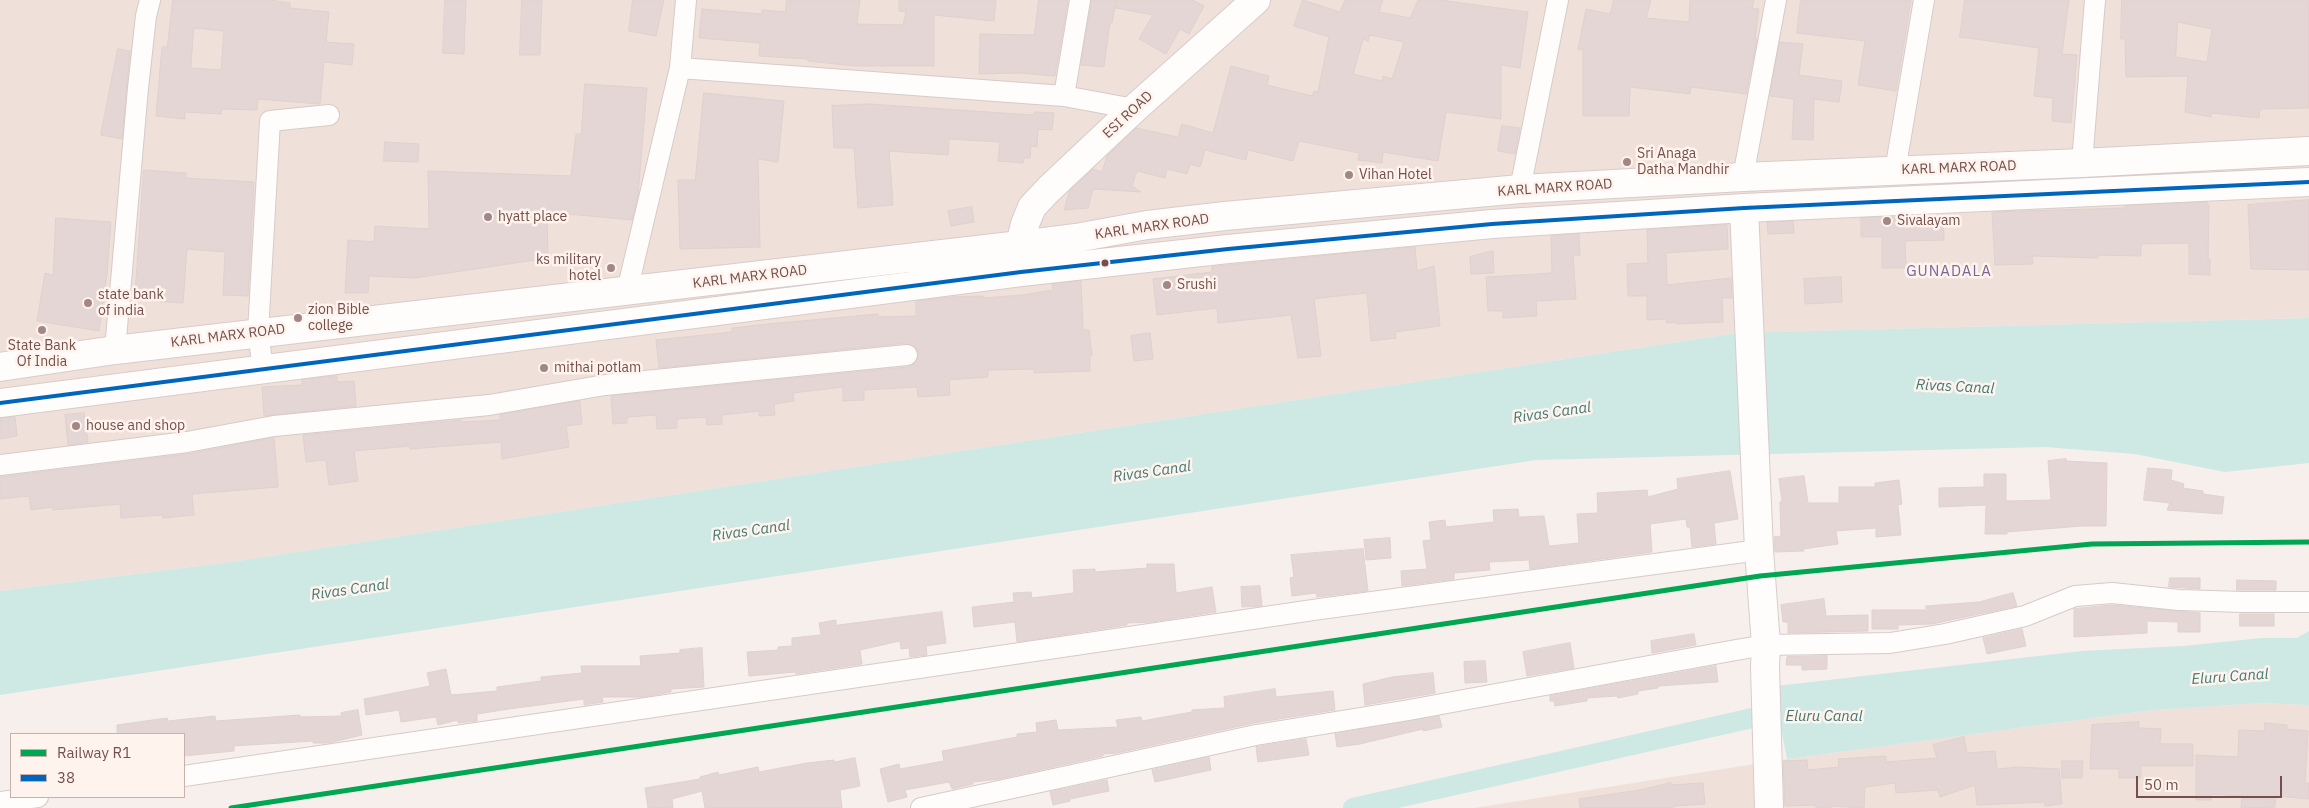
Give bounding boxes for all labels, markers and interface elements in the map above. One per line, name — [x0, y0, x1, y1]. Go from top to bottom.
street label: ESI ROAD — [1100, 88, 1156, 142]
place label: Sri Anaga Datha Mandhir — [1637, 146, 1729, 178]
marker: Sri Anaga Datha Mandhir — [1621, 156, 1633, 168]
street label: KARL MARX ROAD — [1901, 158, 2017, 178]
place label: Vihan Hotel — [1359, 167, 1432, 183]
marker: Vihan Hotel — [1343, 169, 1355, 181]
street label: KARL MARX ROAD — [1497, 176, 1613, 200]
place label: hyatt place — [498, 209, 567, 225]
marker: hyatt place — [482, 211, 494, 223]
street label: KARL MARX ROAD — [1094, 211, 1210, 243]
place label: Sivalayam — [1897, 213, 1961, 229]
marker: Sivalayam — [1881, 215, 1893, 227]
place label: ks military hotel — [536, 252, 601, 284]
unlabelled marker — [1100, 258, 1110, 268]
marker: ks military hotel — [605, 262, 617, 274]
street label: KARL MARX ROAD — [692, 262, 808, 292]
district label: GUNADALA — [1905, 263, 1993, 281]
place label: Srushi — [1177, 277, 1216, 293]
marker: Srushi — [1161, 279, 1173, 291]
place label: state bank of india — [98, 287, 164, 320]
marker: state bank of india — [82, 297, 94, 309]
place label: zion Bible college — [308, 302, 369, 334]
marker: zion Bible college — [292, 312, 304, 324]
street label: KARL MARX ROAD — [170, 321, 286, 351]
marker: State Bank Of India — [36, 324, 48, 336]
place label: State Bank Of India — [8, 338, 76, 371]
place label: mithai potlam — [554, 360, 641, 376]
marker: mithai potlam — [538, 362, 550, 374]
water label: Rivas Canal — [1915, 376, 1995, 398]
water label: Rivas Canal — [1512, 399, 1592, 427]
place label: house and shop — [86, 418, 185, 434]
marker: house and shop — [70, 420, 82, 432]
water label: Rivas Canal — [1112, 458, 1192, 486]
water label: Rivas Canal — [711, 517, 791, 545]
water label: Rivas Canal — [310, 576, 390, 604]
water label: Eluru Canal — [2191, 665, 2269, 689]
water label: Eluru Canal — [1785, 708, 1863, 726]
legend — [10, 733, 185, 798]
text: Railway R1 — [57, 743, 131, 762]
scale bar — [2139, 766, 2285, 798]
text: 38 — [57, 768, 75, 787]
text: 50 m — [2144, 775, 2179, 794]

